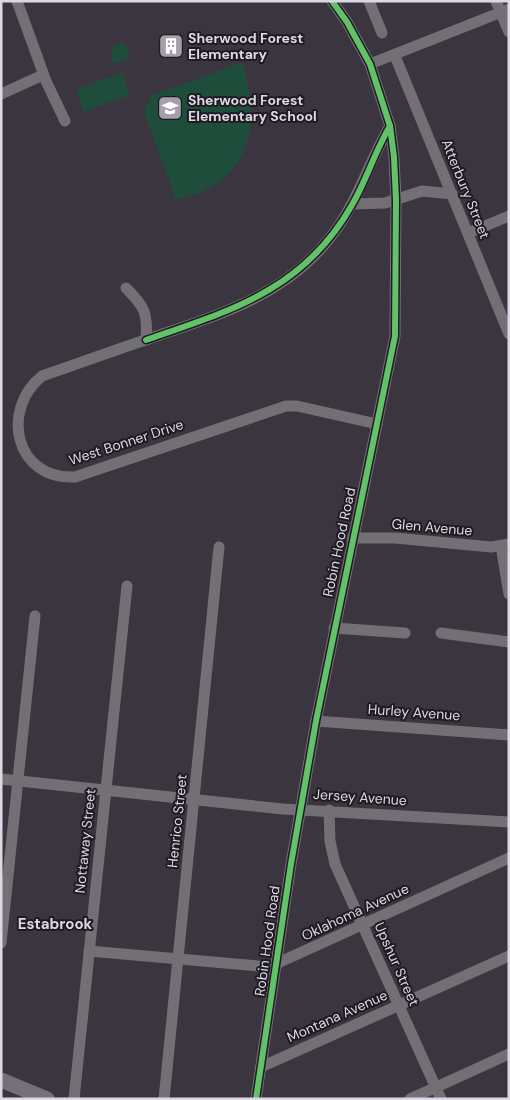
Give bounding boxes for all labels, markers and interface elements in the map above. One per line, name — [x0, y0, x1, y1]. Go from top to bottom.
place label: Sherwood Forest Elementary — [188, 29, 303, 63]
building icon: Sherwood Forest Elementary — [158, 33, 184, 59]
place label: Sherwood Forest Elementary School — [188, 91, 317, 125]
school or university icon: Sherwood Forest Elementary School — [157, 95, 183, 121]
street label: Atterbury Street — [438, 137, 494, 241]
street label: West Bonner Drive — [66, 415, 186, 469]
street label: Robin Hood Road — [319, 486, 359, 598]
street label: Glen Avenue — [391, 515, 473, 539]
street label: Hurley Avenue — [367, 700, 461, 724]
street label: Henrico Street — [163, 773, 191, 869]
street label: Jersey Avenue — [313, 785, 408, 809]
street label: Nottaway Street — [71, 788, 99, 894]
street label: Oklahoma Avenue — [298, 879, 412, 945]
street label: Robin Hood Road — [250, 885, 284, 997]
district label: Estabrook — [18, 914, 93, 934]
street label: Upshur Street — [371, 919, 423, 1009]
street label: Montana Avenue — [284, 986, 390, 1046]

